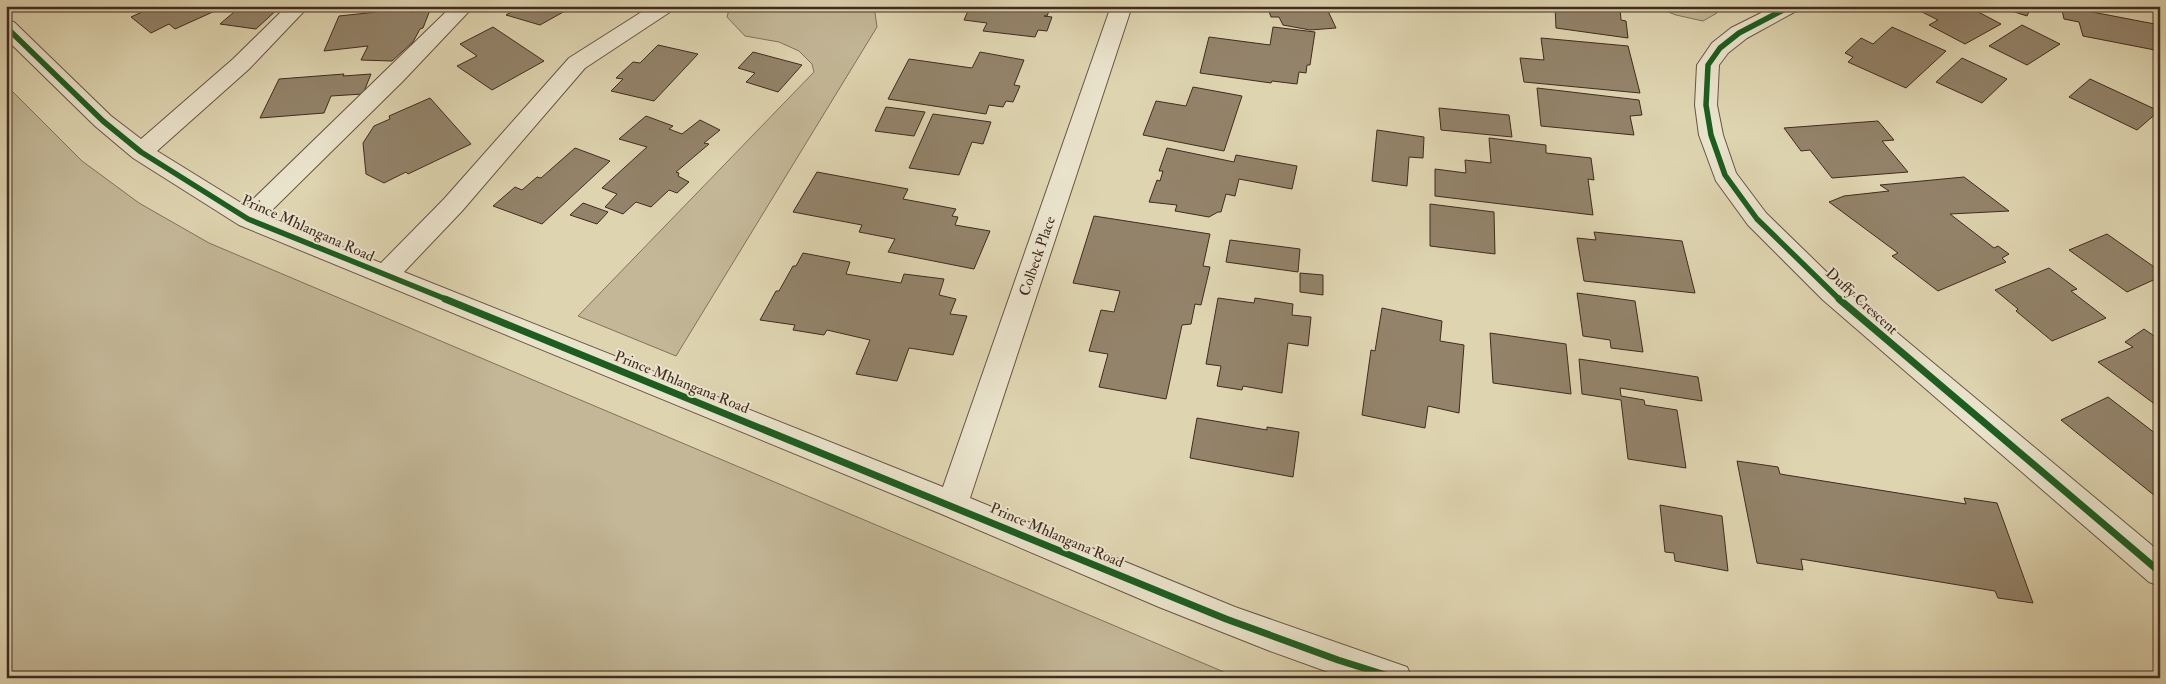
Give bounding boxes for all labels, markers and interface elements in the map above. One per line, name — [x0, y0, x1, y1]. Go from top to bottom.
street label: Prince Mhlangana Road — [238, 191, 378, 267]
street label: Colbeck Place — [1015, 214, 1060, 299]
street label: Duffy Crescent — [1822, 264, 1902, 339]
street label: Prince Mhlangana Road — [612, 347, 752, 418]
street label: Prince Mhlangana Road — [987, 499, 1127, 572]

